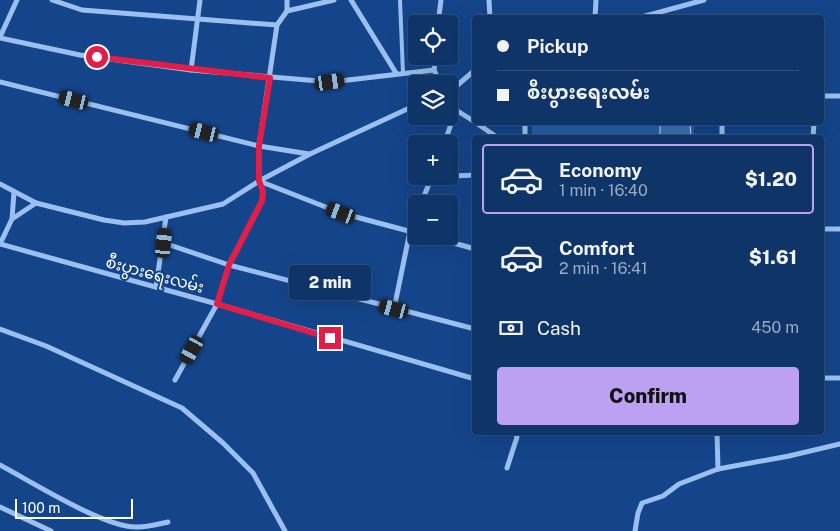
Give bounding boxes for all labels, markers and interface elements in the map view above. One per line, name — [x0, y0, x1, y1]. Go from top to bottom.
map controls — [408, 15, 458, 245]
button: locate — [408, 15, 458, 65]
text: Pickup — [527, 35, 589, 57]
route start — [86, 46, 108, 68]
car — [314, 72, 345, 92]
button: layers — [408, 75, 458, 125]
text: စီးပွားရေးလမ်း — [527, 81, 650, 103]
car — [57, 89, 90, 111]
car — [187, 121, 220, 143]
button: + — [408, 135, 458, 185]
icon: car — [499, 157, 544, 202]
text: Economy — [559, 159, 642, 181]
text: $1.20 — [745, 168, 797, 190]
text: 1 min · 16:40 — [559, 181, 648, 200]
button: − — [408, 195, 458, 245]
car — [324, 201, 357, 225]
car — [154, 227, 173, 259]
icon: car — [499, 235, 544, 280]
text: Comfort — [559, 237, 635, 259]
text: $1.61 — [749, 246, 797, 268]
street label: စီးပွားရေးလမ်း — [103, 250, 207, 301]
text: 2 min · 16:41 — [559, 259, 647, 278]
callout: 2 min — [289, 266, 371, 300]
text: 2 min — [309, 273, 351, 292]
car — [377, 298, 410, 320]
icon: cash — [497, 314, 525, 342]
text: Cash — [537, 317, 581, 339]
text: 450 m — [751, 318, 799, 337]
route end — [319, 327, 341, 349]
car — [178, 333, 205, 367]
button: Confirm — [497, 367, 799, 425]
scale bar — [15, 496, 132, 519]
text: 100 m — [22, 500, 60, 516]

